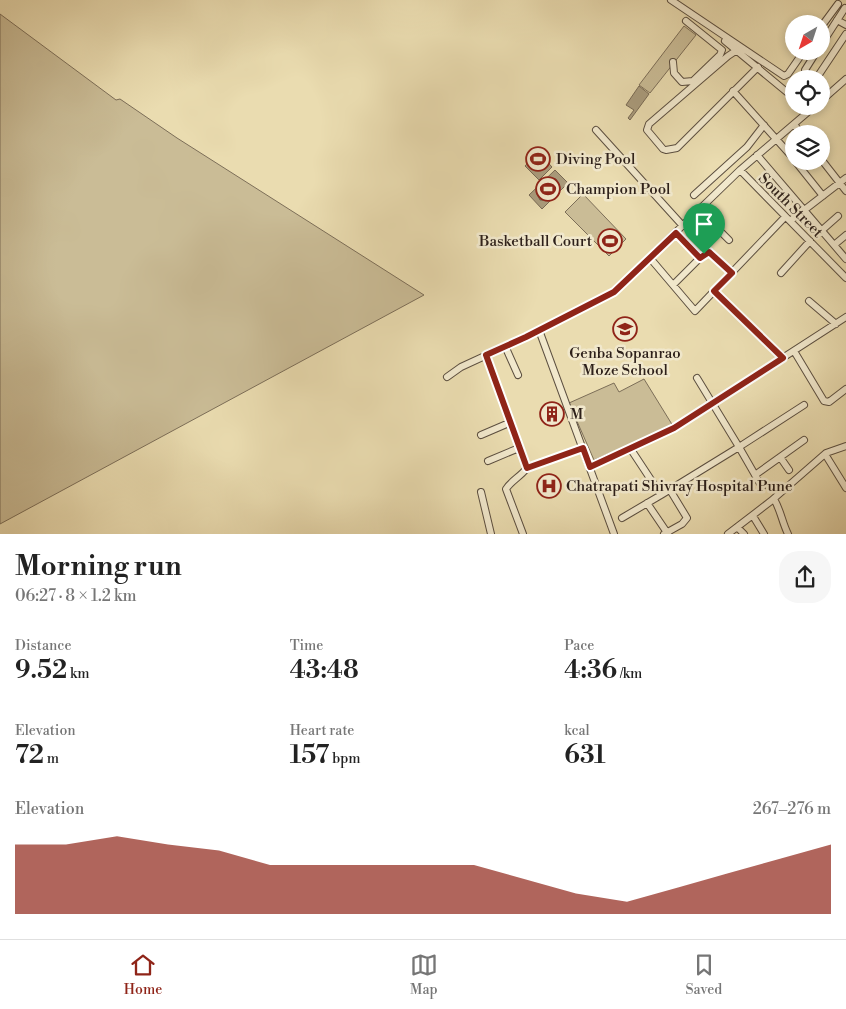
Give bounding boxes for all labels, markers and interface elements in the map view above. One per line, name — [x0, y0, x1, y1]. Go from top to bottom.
north arrow — [785, 15, 830, 60]
map controls — [785, 15, 830, 170]
button: locate — [785, 70, 830, 115]
button: layers — [785, 125, 830, 170]
sports icon: Diving Pool — [525, 146, 551, 172]
place label: Diving Pool — [556, 150, 636, 169]
street label: South Street — [754, 169, 827, 242]
sports icon: Champion Pool — [535, 176, 561, 202]
place label: Champion Pool — [566, 180, 671, 199]
pin — [683, 203, 725, 254]
icon: arrive — [690, 210, 718, 238]
sports icon: Basketball Court — [597, 228, 623, 254]
place label: Basketball Court — [478, 232, 593, 251]
school or university icon: Genba Sopanrao Moze School — [612, 316, 638, 342]
place label: Genba Sopanrao Moze School — [569, 344, 681, 380]
building icon: M — [539, 401, 565, 427]
place label: M — [570, 405, 584, 424]
hospital icon: Chatrapati Shivray Hospital Pune — [536, 473, 562, 499]
place label: Chatrapati Shivray Hospital Pune — [566, 477, 793, 496]
text: Morning run — [15, 549, 182, 584]
button: share — [779, 551, 831, 603]
text: 06:27 · 8 × 1.2 km — [15, 586, 137, 606]
text: Distance — [15, 637, 72, 655]
text: Time — [290, 637, 323, 655]
text: Pace — [564, 637, 594, 655]
text: 9.52 — [15, 655, 67, 686]
text: 43:48 — [290, 655, 359, 686]
text: 4:36 — [564, 655, 617, 686]
text: km — [67, 665, 90, 683]
text: /km — [617, 665, 642, 683]
text: Elevation — [15, 722, 76, 740]
text: Heart rate — [290, 722, 354, 740]
text: kcal — [564, 722, 590, 740]
text: 72 — [15, 740, 44, 771]
text: 157 — [290, 740, 329, 771]
text: 631 — [564, 740, 606, 771]
text: m — [44, 750, 59, 768]
text: bpm — [329, 750, 361, 768]
text: Elevation — [15, 799, 84, 819]
text: 267–276 m — [753, 799, 831, 819]
tab: Home — [124, 951, 162, 999]
tab: Map — [410, 951, 438, 999]
tab: Saved — [685, 951, 722, 999]

